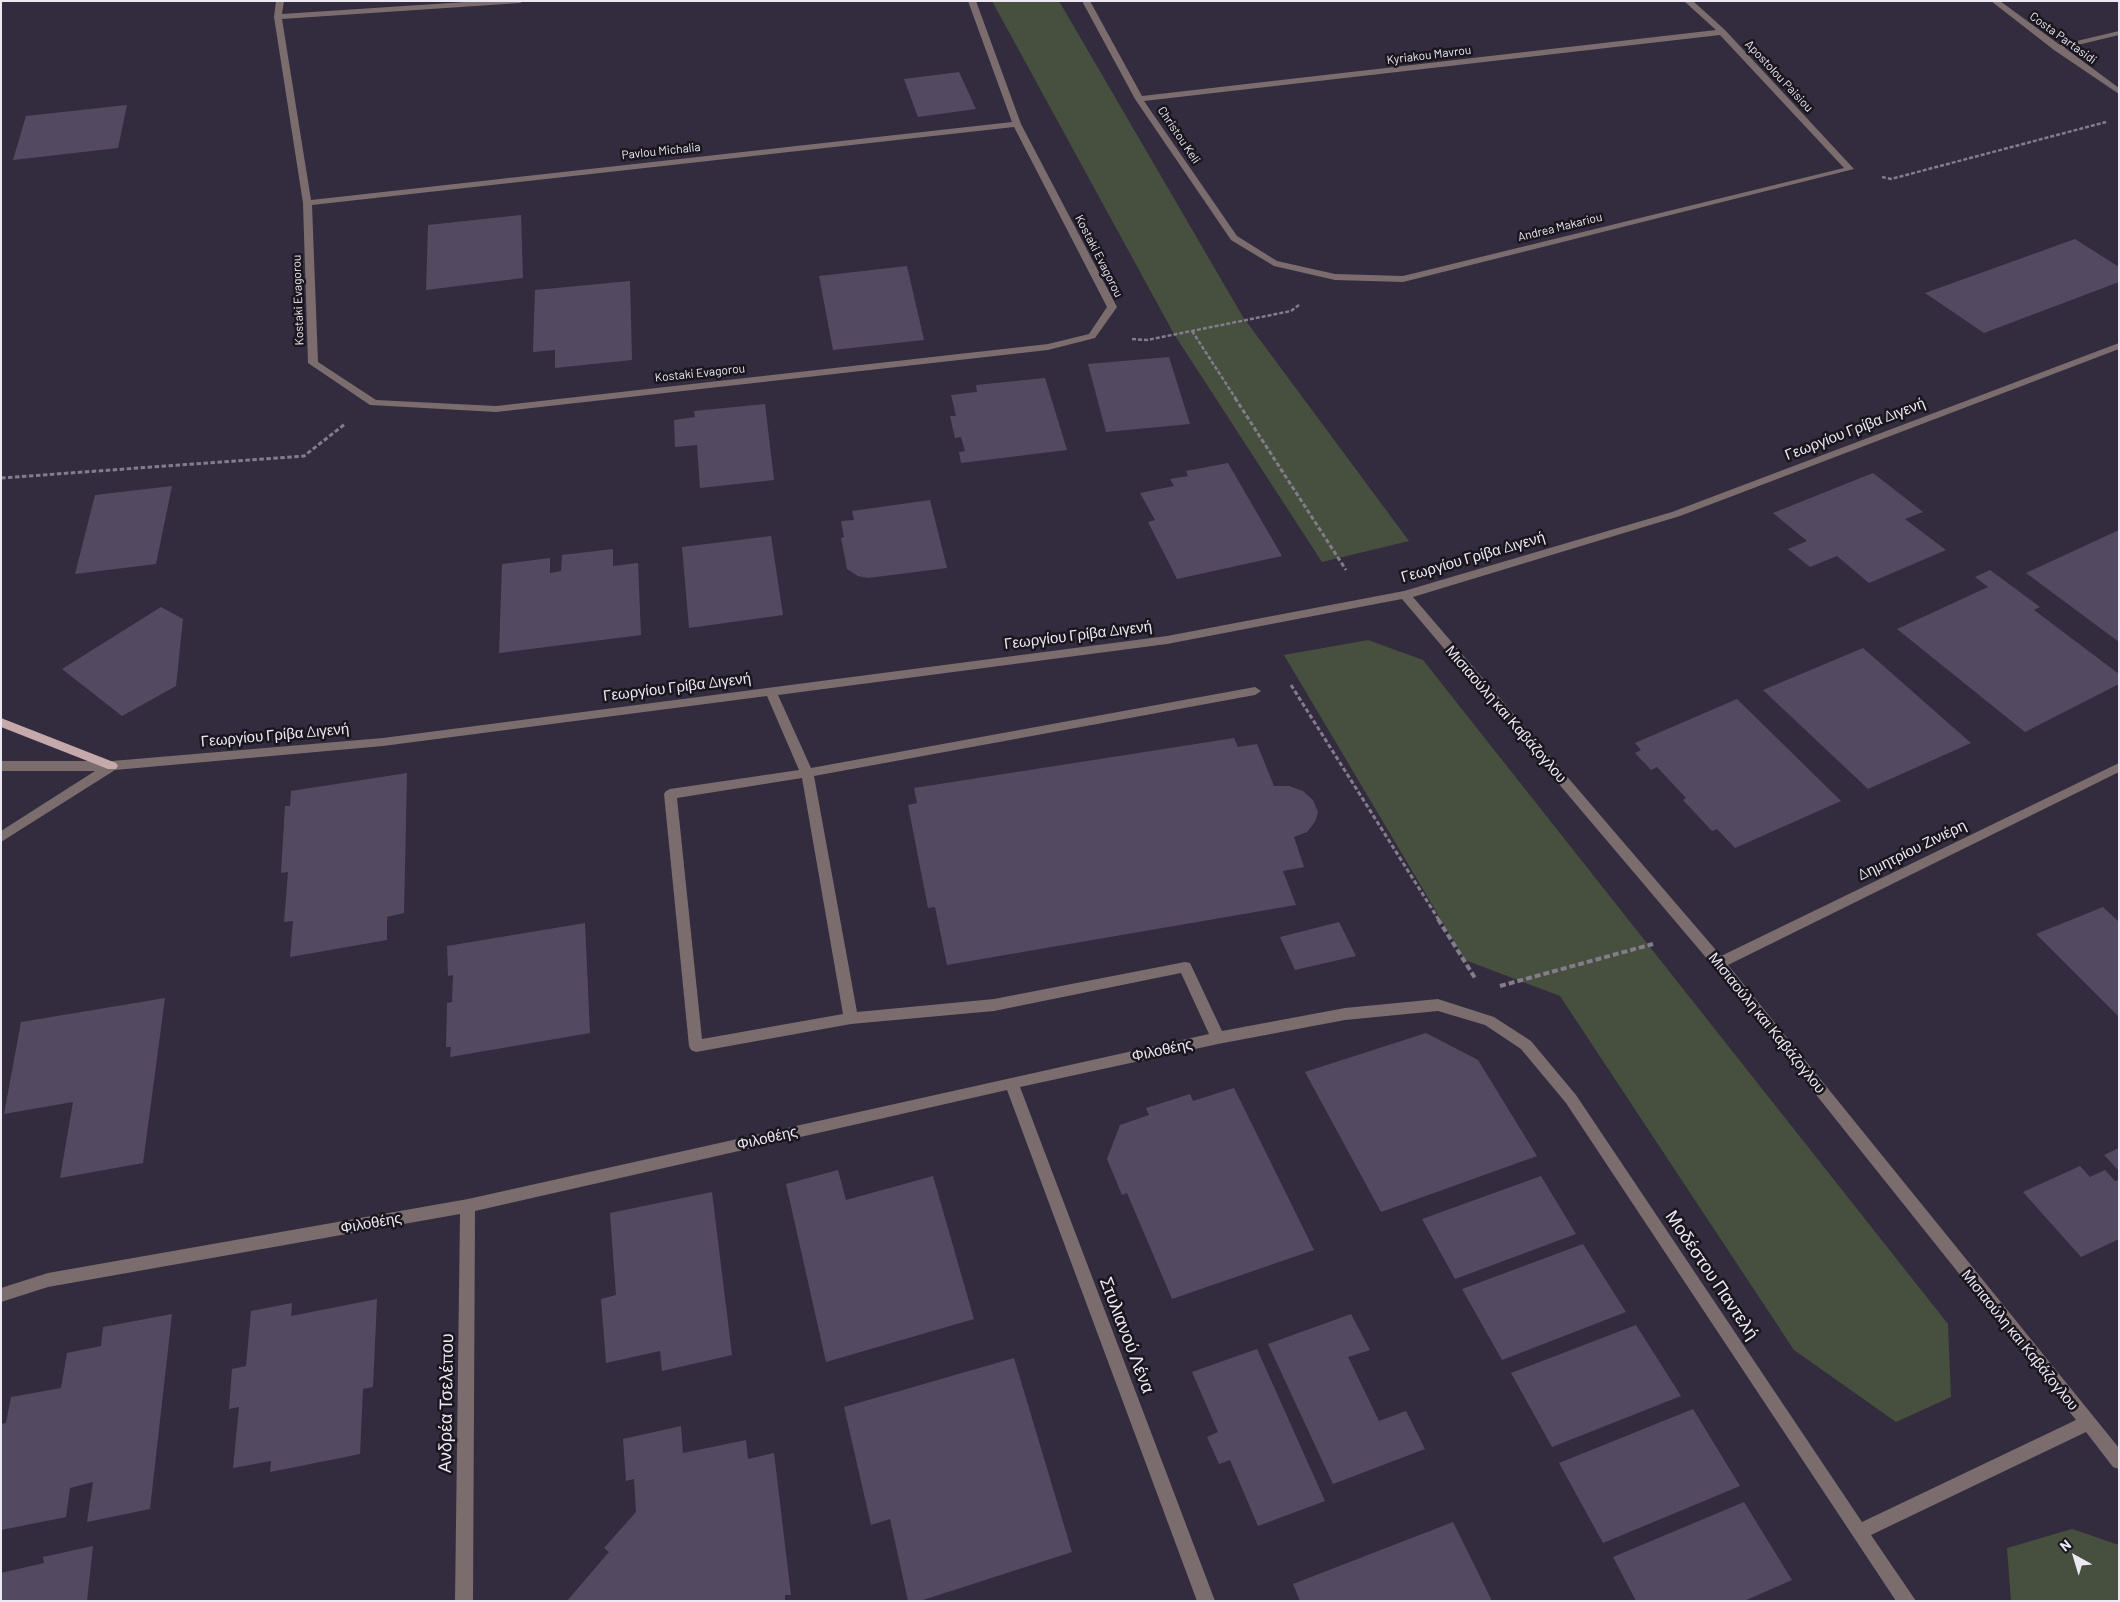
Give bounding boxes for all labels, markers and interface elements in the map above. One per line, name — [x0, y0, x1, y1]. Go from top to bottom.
street label: Costa Partasidi — [2027, 9, 2099, 67]
street label: Apostolou Paisiou — [1742, 37, 1816, 115]
street label: Kyriakou Mavrou — [1386, 43, 1472, 67]
street label: Christou Keli — [1155, 104, 1203, 166]
street label: Pavlou Michalia — [621, 140, 701, 162]
street label: Andrea Makariou — [1516, 210, 1604, 244]
street label: Kostaki Evagorou — [1072, 212, 1126, 300]
street label: Kostaki Evagorou — [289, 254, 307, 346]
street label: Kostaki Evagorou — [654, 361, 746, 385]
street label: Γεωργίου Γρίβα Διγενή — [1782, 394, 1928, 464]
street label: Γεωργίου Γρίβα Διγενή — [1399, 528, 1547, 586]
street label: Γεωργίου Γρίβα Διγενή — [1003, 617, 1153, 653]
street label: Μισιαούλη και Καβάζογλου — [1442, 642, 1570, 786]
street label: Γεωργίου Γρίβα Διγενή — [602, 669, 752, 705]
street label: Γεωργίου Γρίβα Διγενή — [200, 720, 350, 750]
street label: Δημητρίου Ζινιέρη — [1855, 816, 1969, 884]
street label: Μισιαούλη και Καβάζογλου — [1705, 949, 1829, 1097]
street label: Φιλοθέης — [1130, 1035, 1194, 1065]
street label: Φιλοθέης — [735, 1122, 799, 1154]
street label: Μοδέστου Παντελή — [1661, 1206, 1763, 1344]
street label: Φιλοθέης — [339, 1209, 403, 1237]
street label: Μισιαούλη και Καβάζογλου — [1958, 1266, 2082, 1414]
street label: Στυλιανού Λένα — [1095, 1274, 1159, 1396]
street label: Ανδρέα Τσελέπου — [434, 1333, 458, 1473]
north arrow — [2050, 1532, 2100, 1582]
text: N — [2056, 1535, 2074, 1554]

